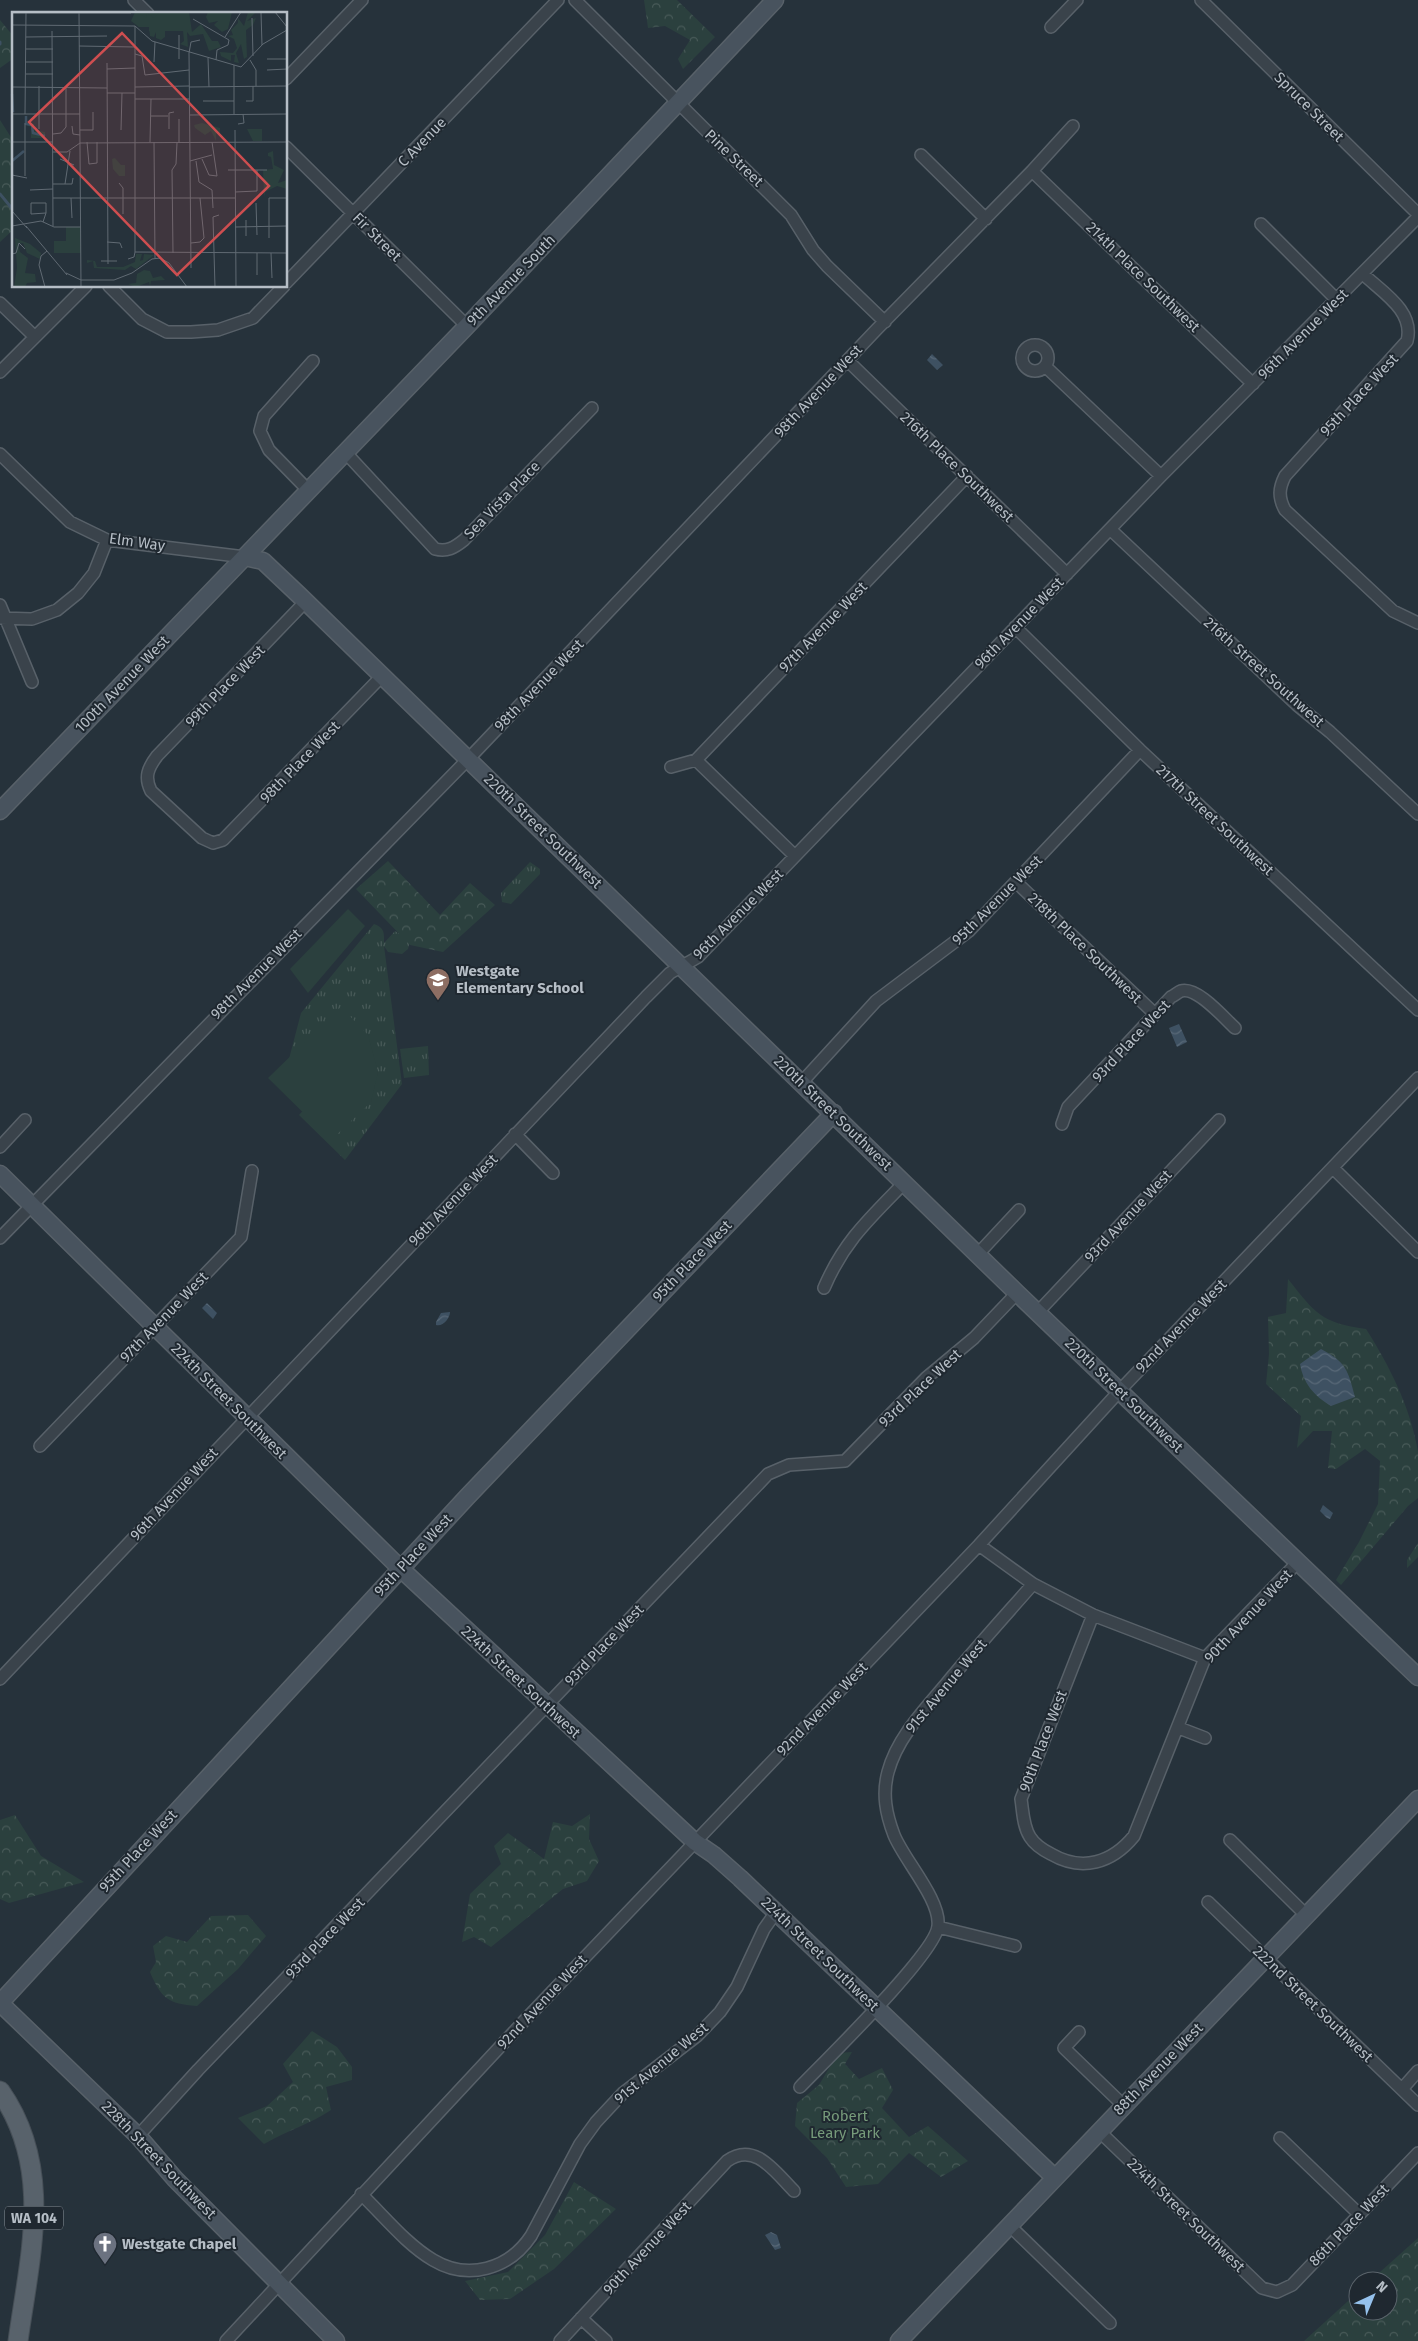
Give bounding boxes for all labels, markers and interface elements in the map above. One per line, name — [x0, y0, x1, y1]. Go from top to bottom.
inset map — [12, 12, 288, 288]
street label: Spruce Street — [1270, 68, 1348, 146]
street label: C Avenue — [394, 113, 450, 171]
street label: Pine Street — [701, 126, 767, 191]
street label: Fir Street — [349, 209, 406, 266]
street label: 214th Place Southwest — [1082, 218, 1204, 336]
street label: 9th Avenue South — [463, 231, 559, 329]
street label: 96th Avenue West — [1254, 285, 1352, 383]
street label: 98th Avenue West — [770, 340, 866, 441]
street label: 95th Place West — [1316, 350, 1402, 440]
street label: 216th Place Southwest — [896, 408, 1018, 526]
street label: Sea Vista Place — [460, 457, 544, 543]
street label: Elm Way — [108, 529, 167, 555]
street label: 96th Avenue West — [971, 573, 1068, 673]
street label: 97th Avenue West — [775, 577, 871, 676]
street label: 216th Street Southwest — [1200, 613, 1328, 731]
street label: 100th Avenue West — [71, 631, 173, 736]
street label: 98th Avenue West — [491, 635, 588, 735]
street label: 99th Place West — [181, 641, 269, 731]
street label: 98th Place West — [256, 717, 344, 807]
street label: 217th Street Southwest — [1152, 761, 1278, 880]
street label: 220th Street Southwest — [480, 770, 606, 893]
street label: 95th Avenue West — [948, 851, 1046, 949]
street label: 96th Avenue West — [689, 865, 787, 963]
street label: 218th Place Southwest — [1024, 889, 1146, 1007]
street label: 98th Avenue West — [207, 924, 306, 1023]
place label: Westgate Elementary School — [456, 962, 584, 997]
school or university icon: Westgate Elementary School — [425, 967, 451, 1001]
street label: 93rd Place West — [1088, 996, 1174, 1086]
street label: 220th Street Southwest — [770, 1052, 896, 1175]
street label: 96th Avenue West — [405, 1150, 502, 1250]
street label: 93rd Avenue West — [1081, 1166, 1176, 1266]
street label: 95th Place West — [649, 1216, 736, 1306]
street label: 97th Avenue West — [116, 1267, 212, 1366]
street label: 92nd Avenue West — [1132, 1275, 1231, 1377]
street label: 220th Street Southwest — [1061, 1334, 1187, 1457]
street label: 224th Street Southwest — [167, 1339, 291, 1463]
street label: 93rd Place West — [875, 1345, 965, 1431]
street label: 96th Avenue West — [126, 1443, 222, 1544]
street label: 95th Place West — [370, 1510, 456, 1600]
street label: 90th Avenue West — [1200, 1565, 1296, 1666]
street label: 93rd Place West — [561, 1600, 648, 1689]
street label: 224th Street Southwest — [458, 1622, 585, 1742]
street label: 91st Avenue West — [901, 1635, 991, 1737]
street label: 92nd Avenue West — [773, 1658, 872, 1760]
street label: 90th Place West — [1015, 1687, 1071, 1794]
street label: 95th Place West — [95, 1806, 181, 1896]
street label: 93rd Place West — [282, 1893, 369, 1982]
street label: 224th Street Southwest — [757, 1893, 883, 2015]
street label: 222nd Street Southwest — [1249, 1942, 1377, 2066]
street label: 92nd Avenue West — [493, 1950, 591, 2053]
street label: 91st Avenue West — [610, 2018, 712, 2108]
street label: 88th Avenue West — [1109, 2019, 1207, 2119]
street label: 228th Street Southwest — [98, 2097, 220, 2223]
park label: Robert Leary Park — [810, 2107, 880, 2142]
street label: 224th Street Southwest — [1123, 2154, 1249, 2276]
street label: 86th Place West — [1305, 2180, 1393, 2270]
street label: 90th Avenue West — [599, 2197, 695, 2298]
road number: WA 104 — [5, 2206, 63, 2230]
church icon: Westgate Chapel — [92, 2231, 118, 2265]
place label: Westgate Chapel — [122, 2235, 237, 2253]
north arrow — [1348, 2271, 1398, 2321]
text: N — [1372, 2278, 1391, 2296]

